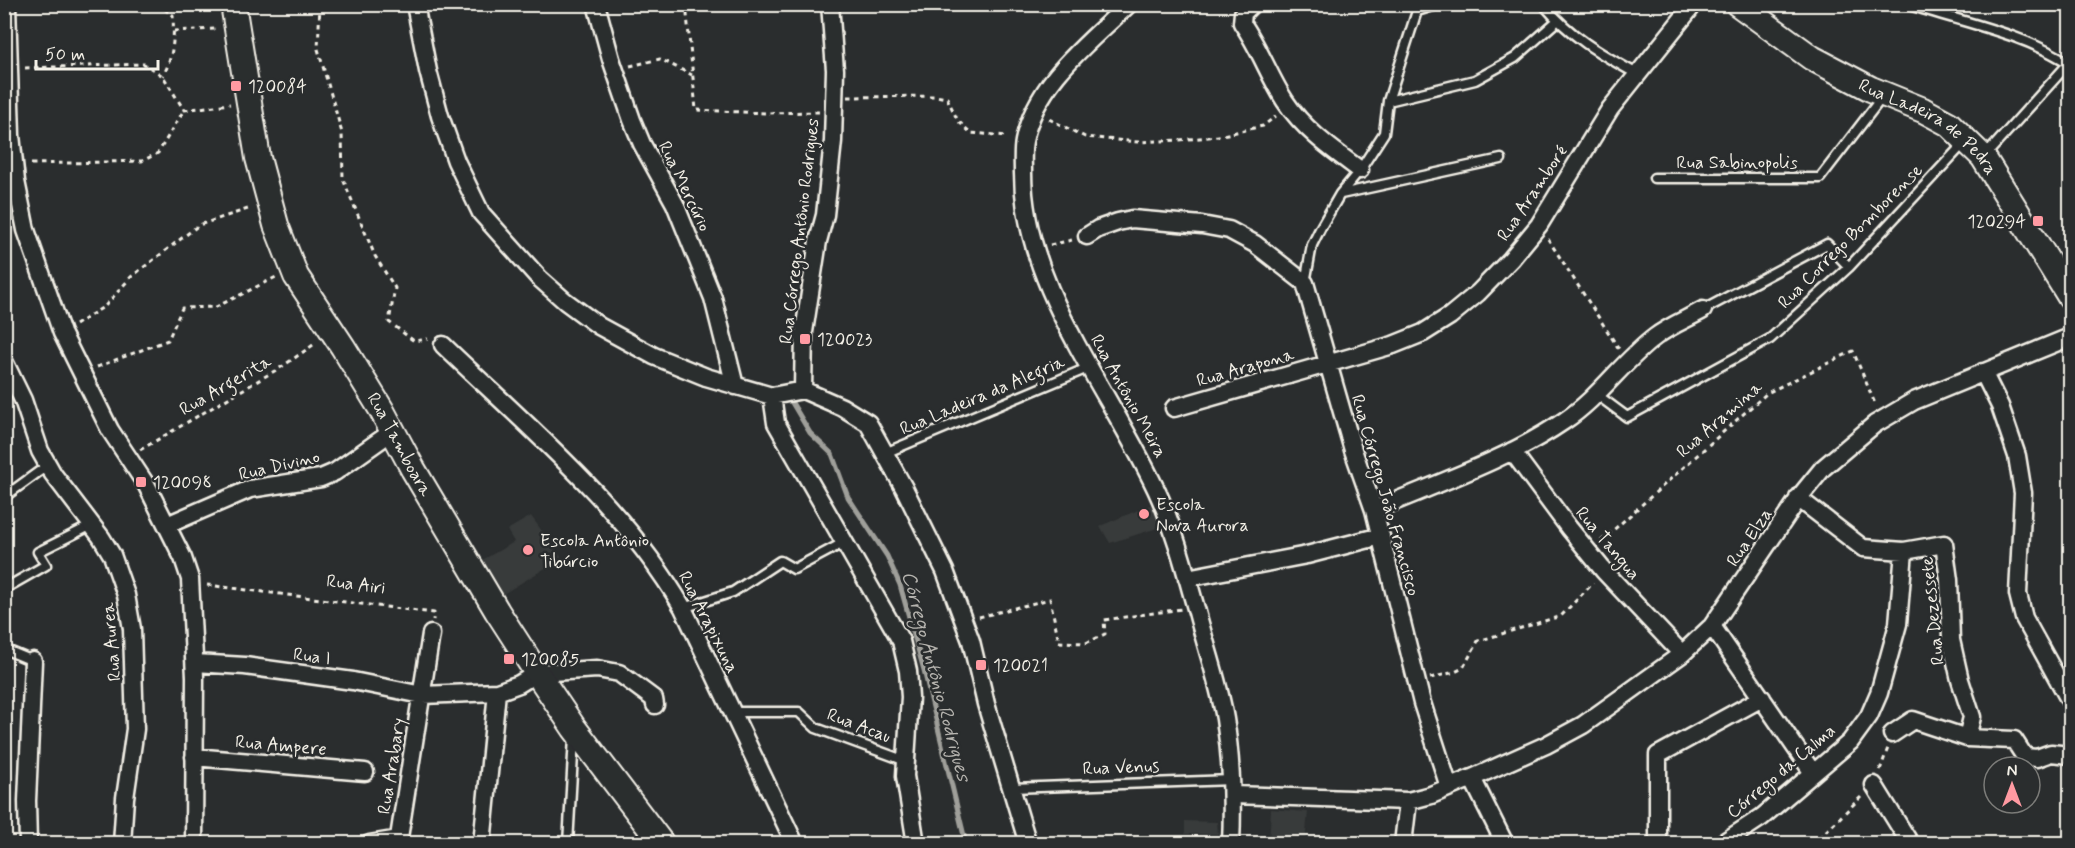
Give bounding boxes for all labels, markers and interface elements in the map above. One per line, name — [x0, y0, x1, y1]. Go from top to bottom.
scale bar — [36, 33, 158, 71]
text: 50 m — [45, 43, 85, 67]
street label: Rua Ladeira de Pedra — [1854, 74, 2002, 180]
place label: 120084 — [248, 75, 307, 99]
marker: 120084 — [229, 79, 243, 93]
street label: Rua Córrego Antônio Rodrigues — [774, 117, 827, 345]
street label: Rua Mercúrio — [652, 137, 716, 236]
street label: Rua Aramboré — [1492, 141, 1574, 246]
street label: Rua Sabinopolis — [1676, 151, 1798, 175]
street label: Rua Corrego Bomborense — [1773, 159, 1928, 314]
place label: 120294 — [1967, 210, 2026, 234]
marker: 120294 — [2031, 214, 2045, 228]
place label: 120023 — [817, 328, 872, 352]
street label: Rua Antônio Meira — [1084, 330, 1172, 463]
marker: 120023 — [798, 332, 812, 346]
street label: Rua Arapona — [1194, 343, 1297, 393]
street label: Rua Argerita — [175, 350, 277, 424]
street label: Rua Ladeira da Alegria — [896, 350, 1069, 443]
street label: Rua Aramina — [1672, 376, 1768, 464]
street label: Rua Tamboara — [361, 388, 438, 501]
street label: Rua Córrego João Francisco — [1344, 392, 1425, 599]
street label: Rua Divino — [236, 445, 322, 487]
place label: 120098 — [153, 471, 212, 495]
marker: 120098 — [134, 475, 148, 489]
place label: Escola Nova Aurora — [1156, 493, 1249, 538]
street label: Rua Tangua — [1569, 502, 1645, 586]
street label: Rua Elza — [1721, 503, 1778, 572]
marker: Escola Nova Aurora — [1137, 507, 1151, 521]
place label: Escola Antônio Tibúrcio — [540, 529, 649, 574]
marker: Escola Antônio Tibúrcio — [521, 543, 535, 557]
street label: Rua Dezessete — [1915, 556, 1951, 666]
street label: Rua Arapixuna — [672, 567, 744, 678]
water label: Córrego Antônio Rodrigues — [893, 568, 977, 787]
street label: Rua Airi — [325, 569, 387, 601]
street label: Rua Aurea — [97, 601, 127, 682]
street label: Rua I — [292, 642, 332, 671]
place label: 120085 — [521, 648, 579, 672]
marker: 120085 — [502, 652, 516, 666]
place label: 120021 — [993, 654, 1048, 678]
marker: 120021 — [974, 658, 988, 672]
street label: Rua Acau — [823, 703, 894, 749]
street label: Rua Arabary — [373, 716, 411, 816]
street label: Córrego da Calma — [1722, 719, 1842, 825]
street label: Rua Ampere — [234, 730, 328, 762]
street label: Rua Venus — [1082, 755, 1160, 781]
north arrow — [1982, 755, 2042, 815]
text: N — [2007, 761, 2017, 782]

